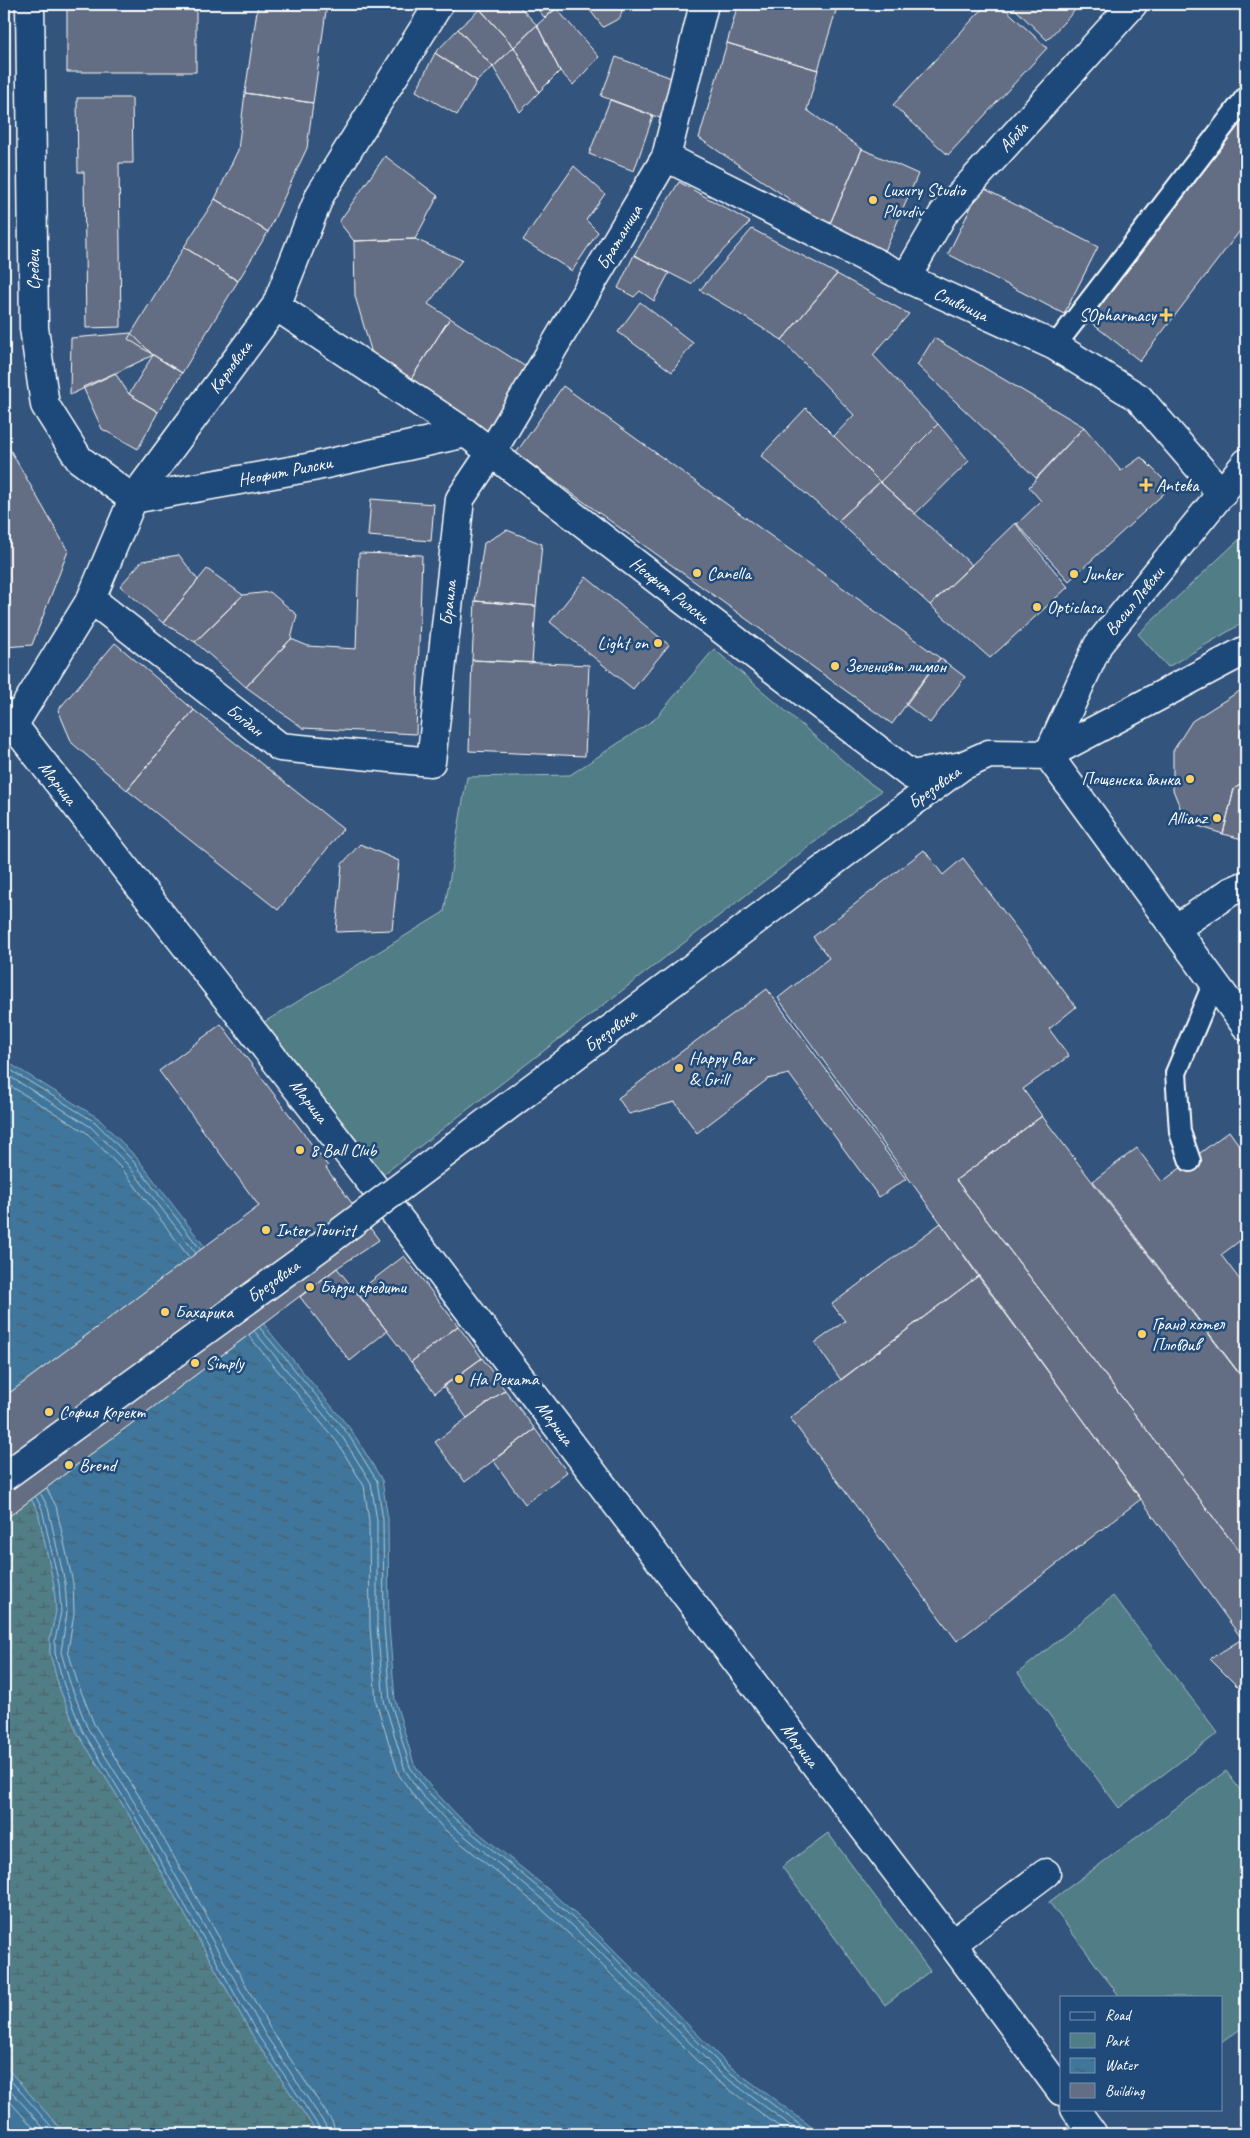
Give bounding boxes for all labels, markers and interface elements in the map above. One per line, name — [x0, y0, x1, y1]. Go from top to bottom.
street label: Абоба — [994, 116, 1033, 157]
place label: Luxury Studio Plovdiv — [883, 179, 967, 222]
marker: Luxury Studio Plovdiv — [867, 194, 879, 206]
street label: Братаница — [591, 200, 647, 273]
street label: Средец — [22, 249, 44, 290]
street label: Сливница — [930, 282, 993, 327]
place label: SOpharmacy — [1079, 304, 1158, 326]
marker: SOpharmacy — [1160, 309, 1172, 321]
street label: Карловска — [203, 335, 258, 398]
street label: Неофит Рилски — [236, 451, 335, 491]
place label: Anteka — [1156, 474, 1200, 496]
marker: Anteka — [1140, 479, 1152, 491]
street label: Неофит Рилски — [626, 552, 715, 629]
street label: Васил Левски — [1100, 561, 1169, 640]
place label: Canella — [707, 562, 752, 584]
place label: Junker — [1083, 563, 1124, 585]
marker: Canella — [691, 567, 703, 579]
marker: Junker — [1068, 568, 1080, 580]
street label: Браила — [435, 578, 461, 627]
place label: Opticlasa — [1047, 596, 1104, 618]
marker: Opticlasa — [1031, 601, 1043, 613]
place label: Light on — [597, 632, 649, 654]
marker: Light on — [652, 637, 664, 649]
place label: Зеленият лимон — [845, 655, 947, 677]
marker: Зеленият лимон — [829, 660, 841, 672]
street label: Богдан — [222, 699, 269, 742]
street label: Марица — [34, 757, 83, 811]
street label: Брезовска — [903, 760, 966, 814]
place label: Пощенска банка — [1081, 768, 1182, 790]
marker: Пощенска банка — [1184, 773, 1196, 785]
place label: Allianz — [1168, 807, 1209, 829]
marker: Allianz — [1211, 812, 1223, 824]
street label: Брезовска — [580, 1002, 642, 1058]
place label: Happy Bar & Grill — [689, 1047, 757, 1090]
marker: Happy Bar & Grill — [673, 1062, 685, 1074]
street label: Марица — [285, 1075, 334, 1129]
place label: 8 Ball Club — [310, 1139, 377, 1161]
marker: 8 Ball Club — [294, 1144, 306, 1156]
place label: Inter Tourist — [276, 1219, 359, 1241]
marker: Inter Tourist — [260, 1224, 272, 1236]
street label: Брезовска — [242, 1254, 305, 1308]
place label: Бързи кредити — [320, 1276, 407, 1299]
marker: Бързи кредити — [304, 1281, 316, 1293]
place label: Бахарика — [175, 1301, 234, 1323]
marker: Бахарика — [159, 1306, 171, 1318]
place label: Гранд хотел Пловдив — [1152, 1313, 1225, 1356]
marker: Гранд хотел Пловдив — [1136, 1328, 1148, 1340]
place label: Simply — [205, 1352, 245, 1374]
marker: Simply — [189, 1357, 201, 1369]
place label: На Реката — [469, 1368, 540, 1390]
marker: На Реката — [453, 1373, 465, 1385]
street label: Марица — [531, 1397, 580, 1451]
place label: София Корект — [59, 1401, 147, 1423]
marker: София Корект — [43, 1406, 55, 1418]
place label: Brend — [79, 1454, 119, 1476]
marker: Brend — [63, 1459, 75, 1471]
street label: Марица — [776, 1719, 825, 1773]
legend — [1060, 1996, 1222, 2110]
text: Road — [1105, 2006, 1132, 2025]
text: Park — [1105, 2032, 1130, 2051]
text: Water — [1105, 2056, 1139, 2075]
text: Building — [1105, 2082, 1145, 2101]

